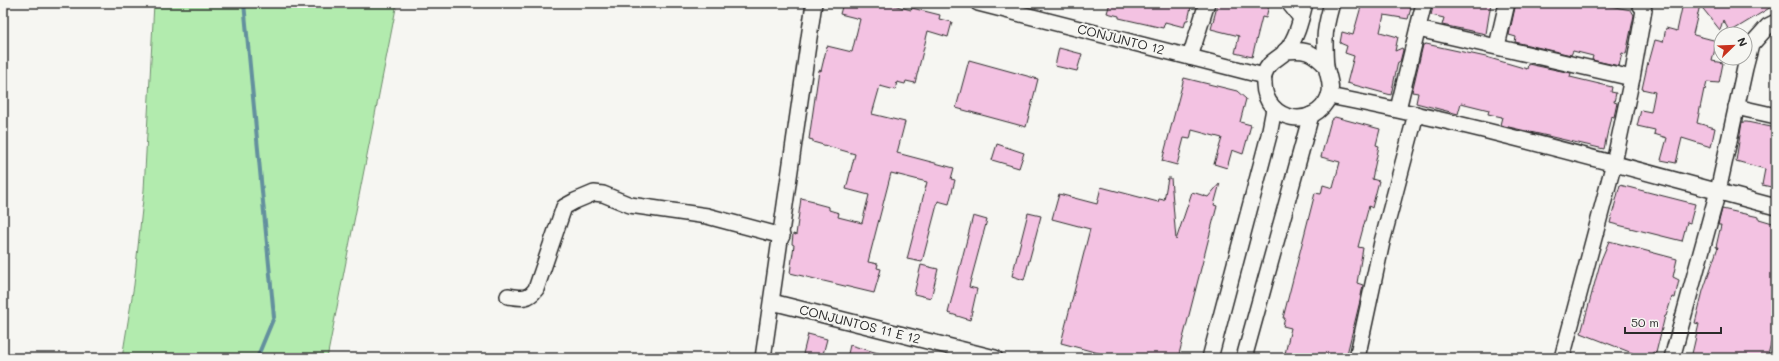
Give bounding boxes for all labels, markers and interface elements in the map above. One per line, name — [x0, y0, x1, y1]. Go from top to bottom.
street label: CONJUNTO 12 — [1076, 19, 1167, 58]
north arrow — [1713, 26, 1753, 66]
text: N — [1734, 35, 1751, 49]
street label: CONJUNTOS 11 E 12 — [798, 300, 922, 347]
scale bar — [1625, 309, 1721, 335]
text: 50 m — [1631, 314, 1659, 330]

